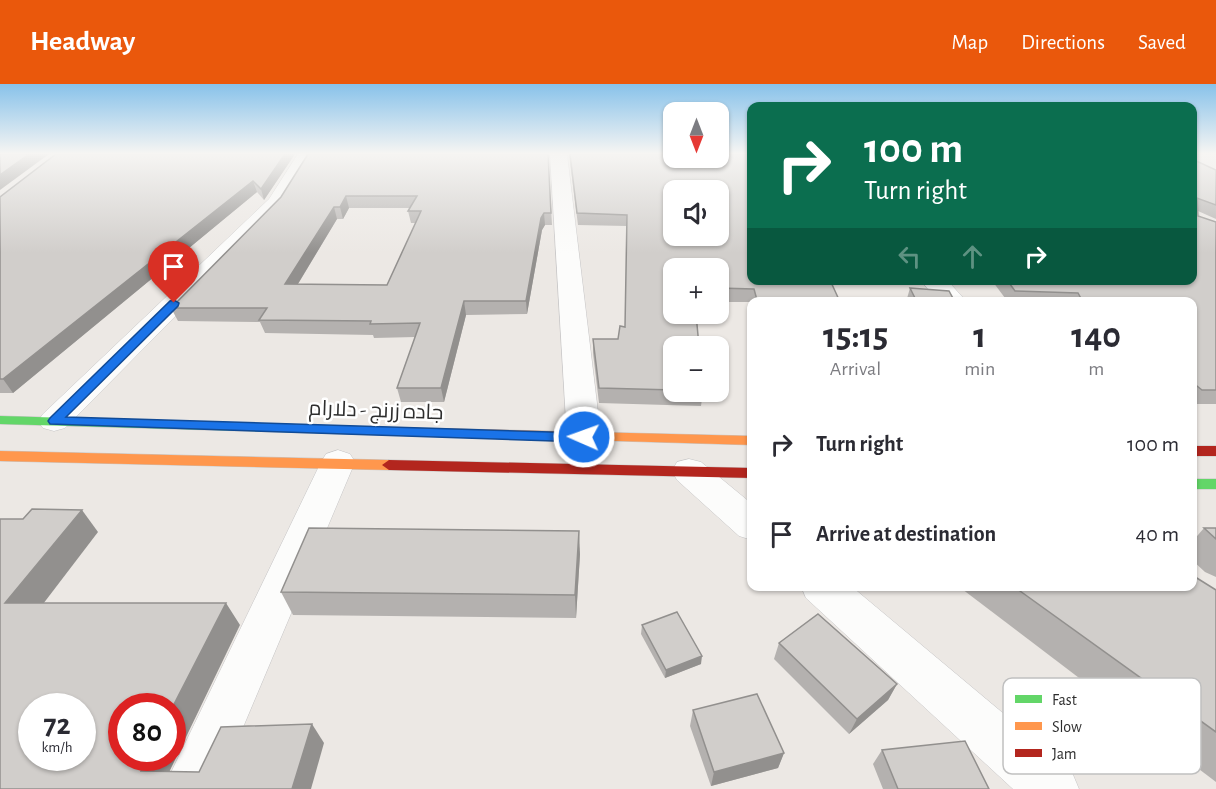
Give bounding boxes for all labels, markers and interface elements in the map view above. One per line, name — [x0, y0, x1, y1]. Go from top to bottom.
text: Headway — [30, 28, 135, 56]
text: Map — [952, 32, 988, 53]
text: Directions — [1021, 32, 1105, 53]
text: Saved — [1138, 32, 1186, 53]
north arrow — [663, 102, 729, 168]
map controls — [663, 102, 729, 402]
icon: right — [765, 126, 843, 204]
text: 100 m — [864, 128, 963, 170]
text: Turn right — [864, 177, 967, 204]
button: sound — [663, 180, 729, 246]
icon: left — [893, 240, 926, 273]
icon: ahead — [956, 240, 989, 273]
icon: right — [1019, 240, 1052, 273]
pin — [148, 241, 199, 303]
icon: arrive — [157, 250, 190, 283]
button: + — [663, 258, 729, 324]
text: 15:15 — [823, 318, 888, 354]
text: 1 — [973, 318, 986, 354]
text: 140 — [1071, 318, 1121, 354]
button: − — [663, 336, 729, 402]
text: Arrival — [830, 359, 881, 379]
text: min — [964, 359, 995, 379]
text: m — [1088, 359, 1104, 379]
street label: جاده زرنج - دلارام — [308, 398, 444, 426]
position arrow — [552, 405, 616, 469]
icon: right — [765, 428, 798, 461]
text: Turn right — [816, 433, 903, 455]
text: 100 m — [1127, 433, 1179, 455]
icon: arrive — [765, 518, 798, 551]
text: Arrive at destination — [816, 523, 996, 545]
text: 40 m — [1136, 523, 1179, 545]
legend — [1003, 678, 1201, 774]
text: Fast — [1052, 692, 1077, 708]
speed limit sign: 80 — [108, 693, 186, 771]
text: 72 — [43, 710, 71, 740]
text: Slow — [1052, 719, 1082, 735]
text: km/h — [42, 740, 72, 755]
text: Jam — [1052, 746, 1077, 762]

